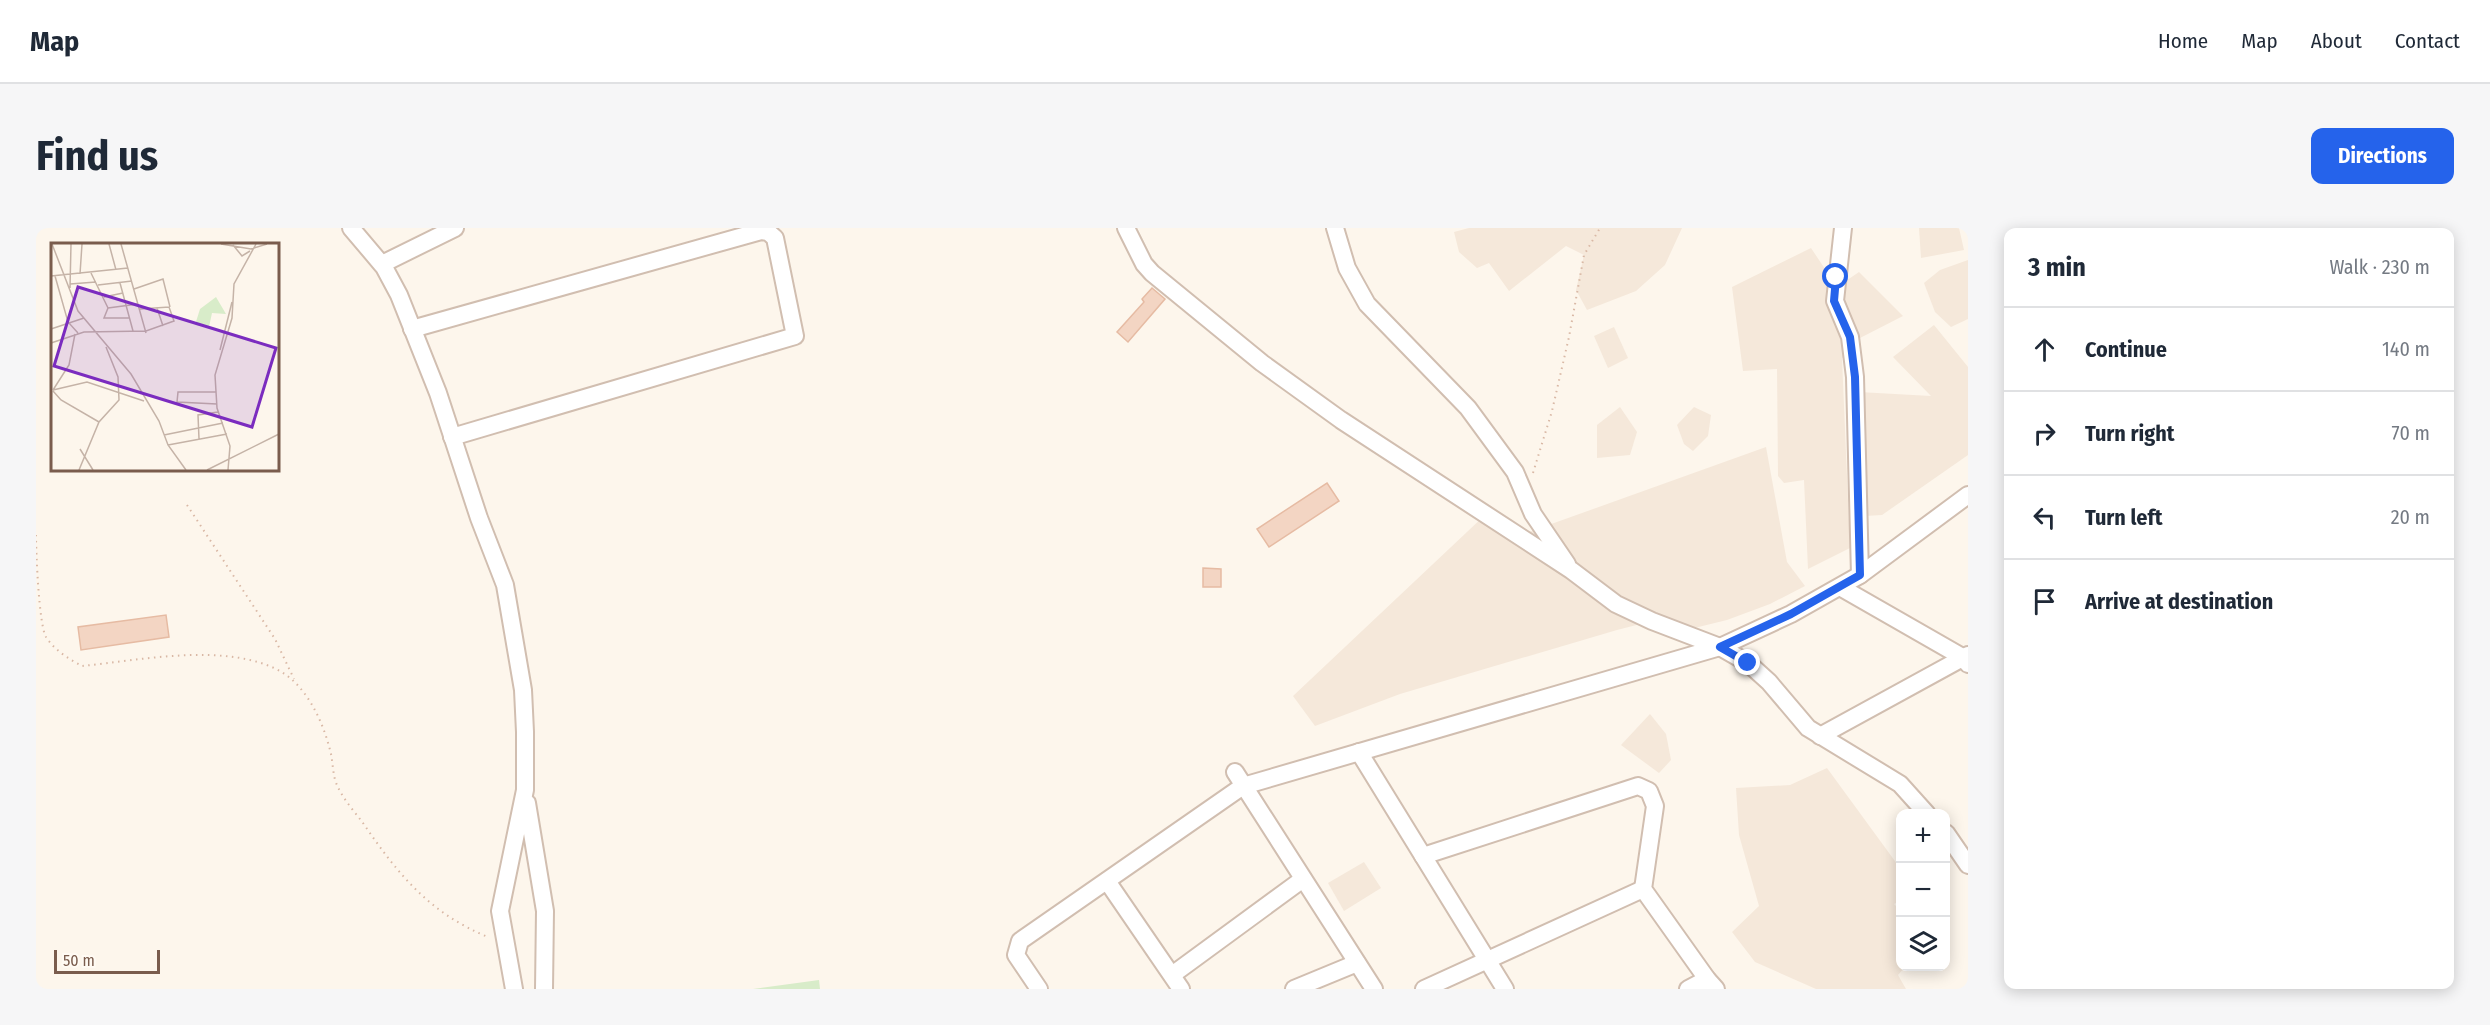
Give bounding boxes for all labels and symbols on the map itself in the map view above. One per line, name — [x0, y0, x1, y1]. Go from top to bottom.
inset map — [51, 243, 279, 471]
route start — [1822, 263, 1848, 289]
route end — [1734, 649, 1760, 675]
scale bar — [54, 947, 160, 974]

